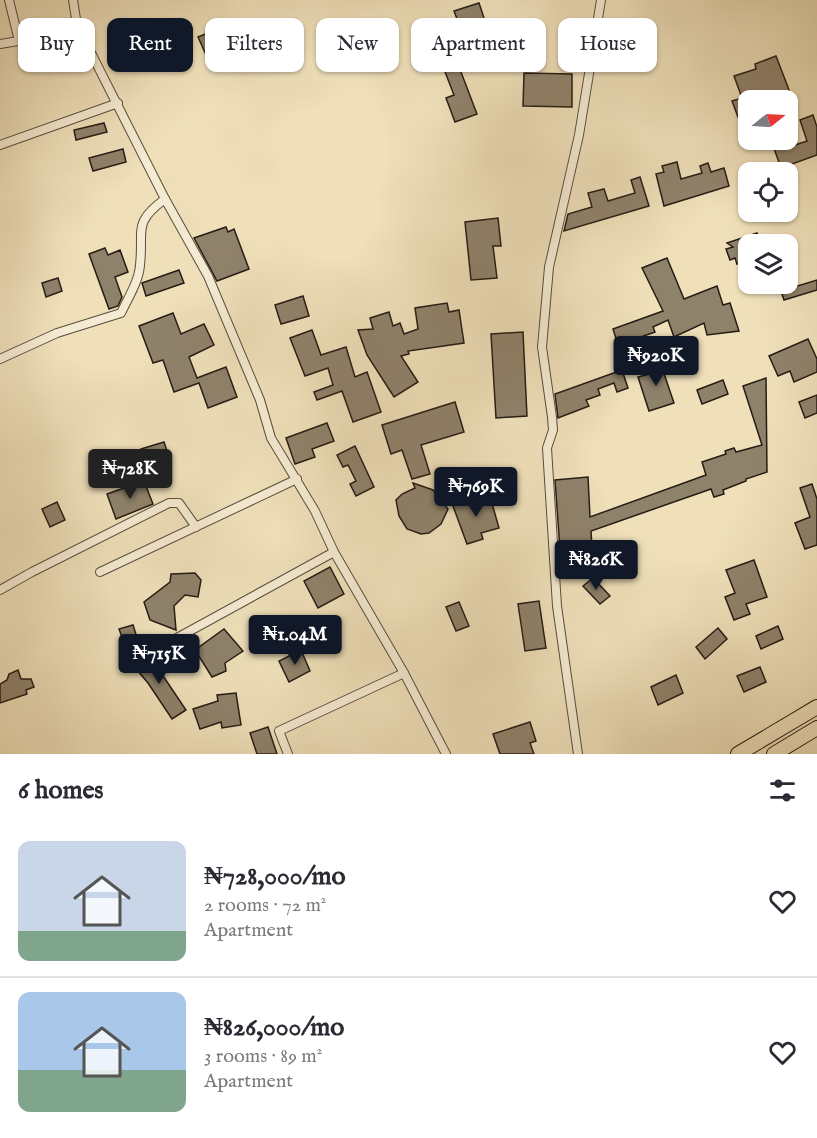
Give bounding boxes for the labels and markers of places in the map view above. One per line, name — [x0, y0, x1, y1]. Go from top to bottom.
pin: ₦920K — [614, 336, 698, 387]
pin: ₦728K — [88, 449, 172, 500]
pin: ₦769K — [434, 467, 518, 518]
pin: ₦826K — [554, 540, 638, 591]
pin: ₦1.04M — [246, 615, 344, 666]
pin: ₦715K — [117, 634, 201, 685]

